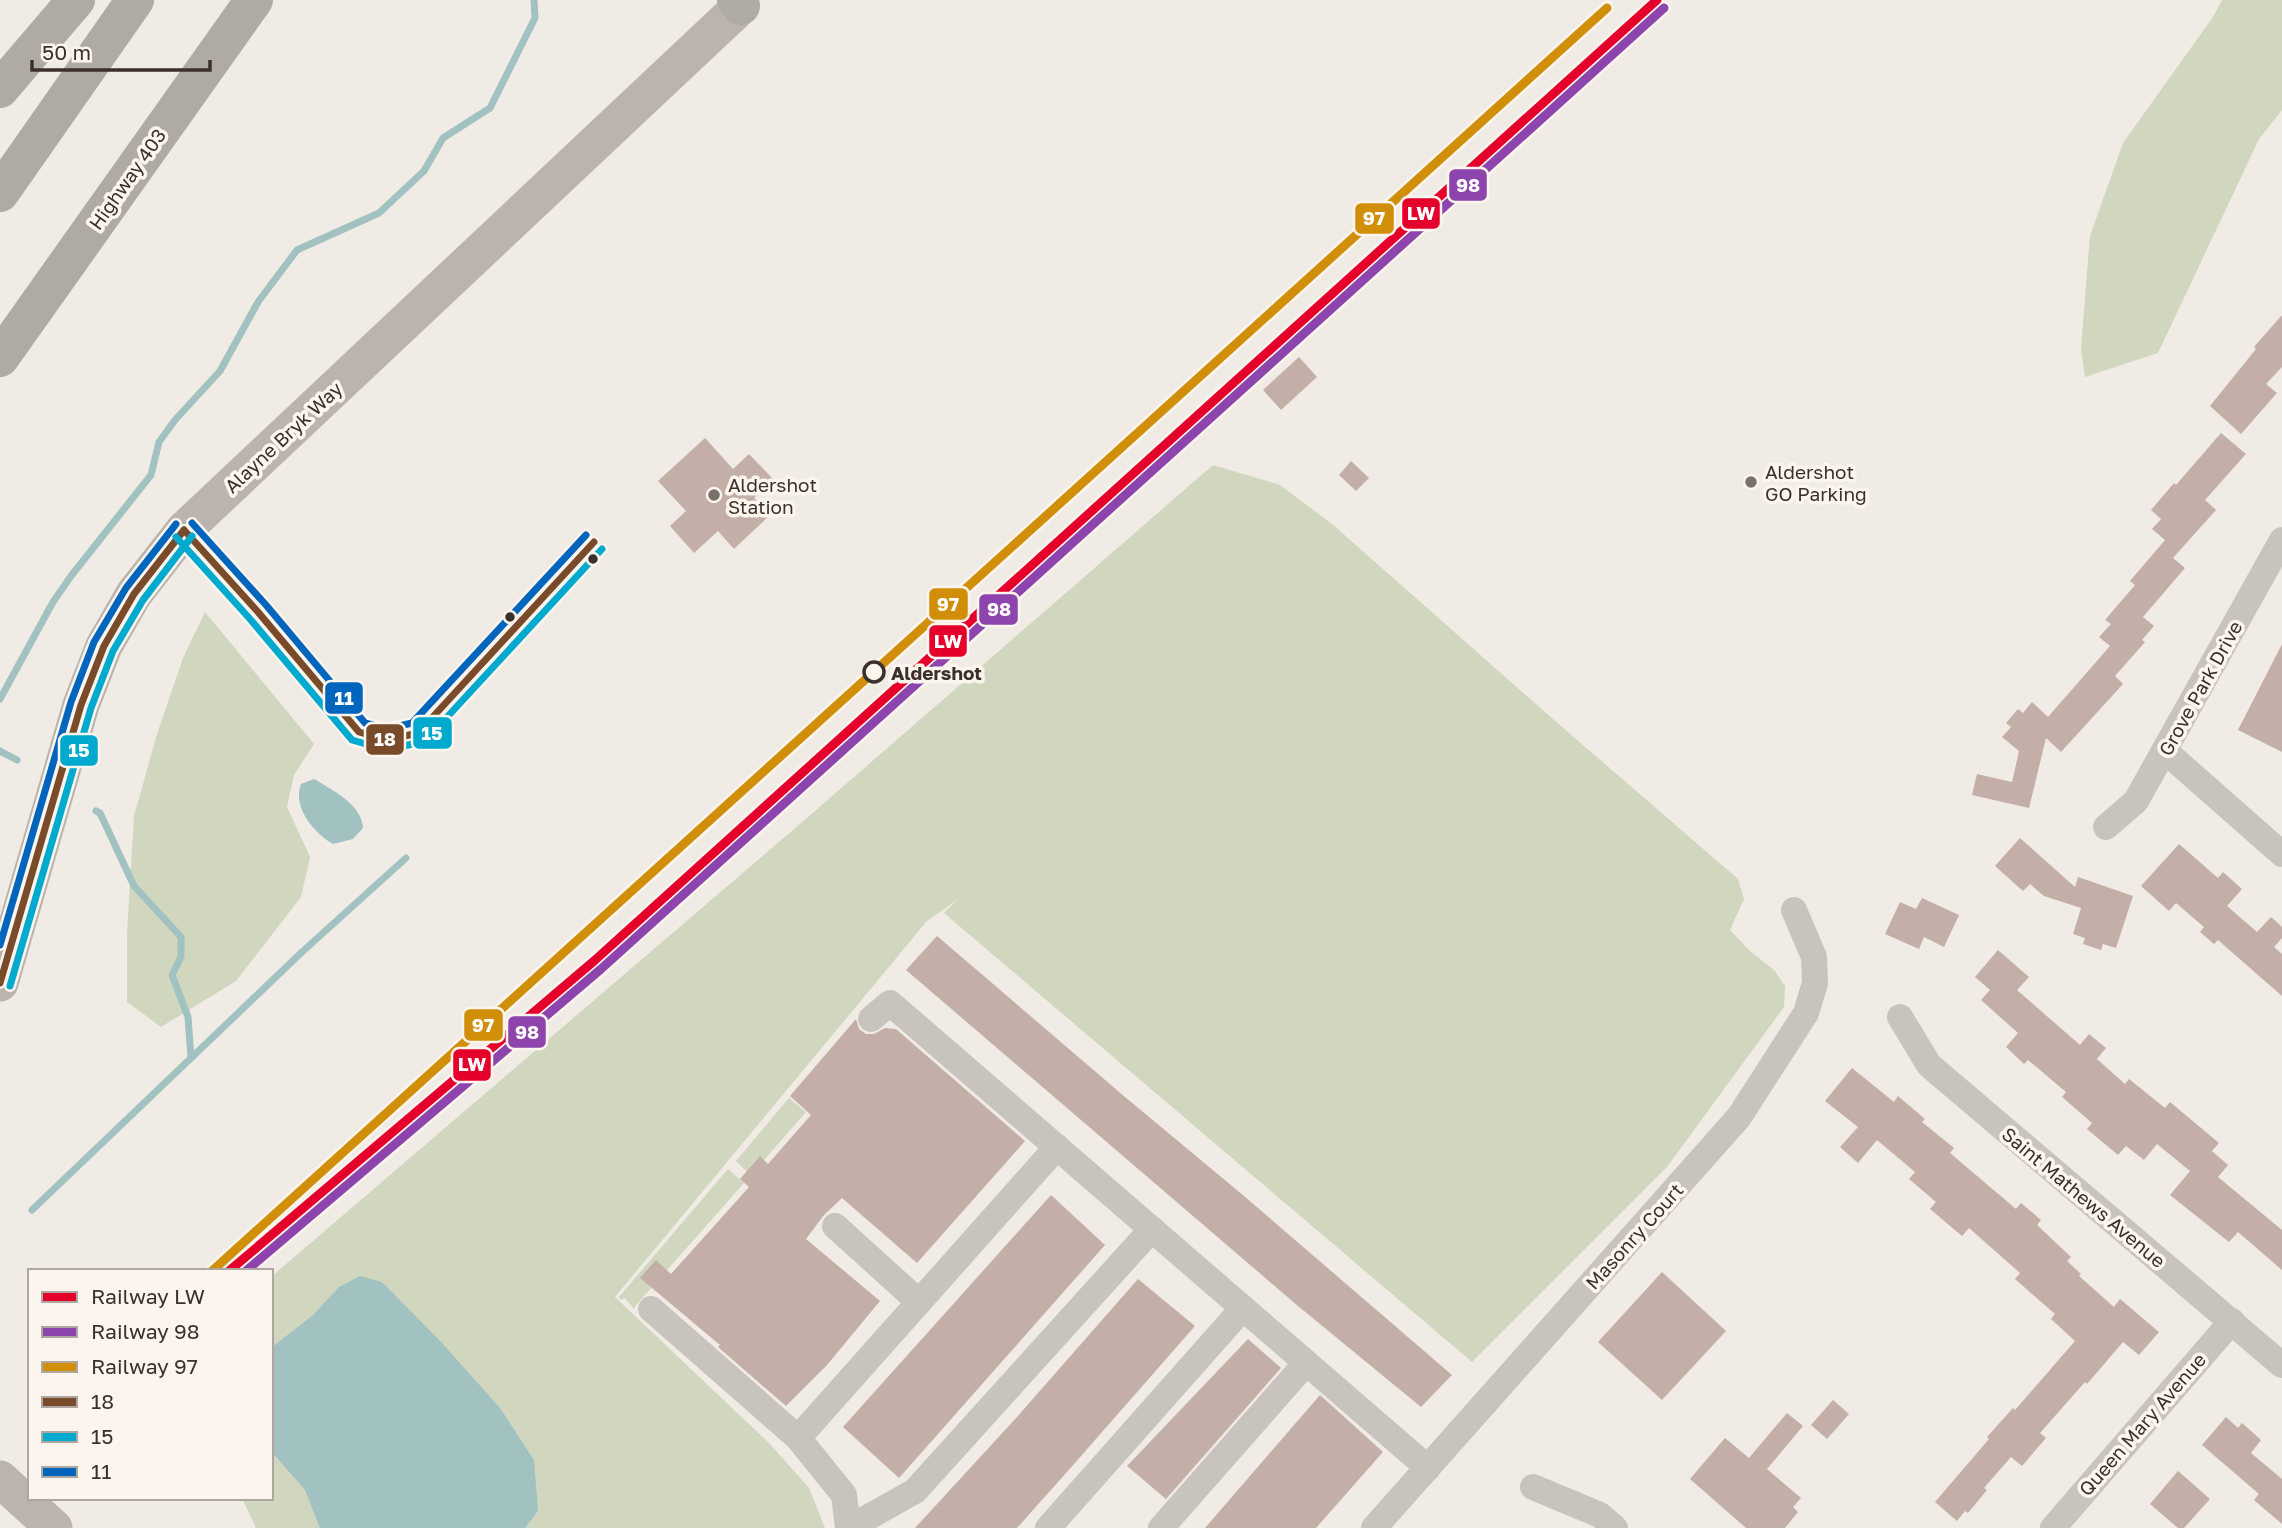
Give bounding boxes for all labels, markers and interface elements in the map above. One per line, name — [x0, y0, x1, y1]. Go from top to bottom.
scale bar — [32, 28, 210, 72]
text: 50 m — [42, 39, 91, 65]
street label: Highway 403 — [84, 124, 170, 234]
line badge: 98 — [1448, 168, 1488, 202]
text: 98 — [1456, 173, 1480, 196]
line badge: LW — [1401, 197, 1441, 230]
text: LW — [1407, 201, 1435, 224]
line badge: 97 — [1354, 202, 1395, 235]
text: 97 — [1363, 206, 1385, 229]
street label: Alayne Bryk Way — [219, 376, 347, 497]
place label: Aldershot GO Parking — [1765, 460, 1867, 505]
place label: Aldershot Station — [728, 473, 817, 518]
marker: Aldershot GO Parking — [1743, 474, 1759, 490]
marker: Aldershot Station — [706, 487, 722, 503]
unlabelled marker — [586, 552, 600, 566]
line badge: 97 — [928, 587, 969, 621]
text: 97 — [937, 592, 959, 615]
line badge: 98 — [978, 593, 1019, 626]
text: 98 — [987, 597, 1011, 620]
unlabelled marker — [503, 610, 517, 624]
street label: Grove Park Drive — [2153, 617, 2247, 759]
line badge: LW — [928, 624, 968, 658]
text: LW — [934, 629, 962, 652]
marker: Aldershot — [863, 661, 885, 683]
place label: Aldershot — [891, 661, 982, 684]
line badge: 11 — [324, 681, 364, 715]
text: 11 — [334, 686, 354, 709]
line badge: 15 — [412, 716, 453, 750]
text: 15 — [421, 721, 443, 744]
line badge: 18 — [365, 723, 405, 756]
text: 18 — [374, 727, 396, 750]
line badge: 15 — [59, 734, 99, 767]
text: 15 — [68, 738, 90, 761]
line badge: 97 — [463, 1008, 504, 1042]
text: 97 — [472, 1013, 494, 1036]
line badge: 98 — [507, 1015, 547, 1049]
text: 98 — [515, 1020, 539, 1043]
line badge: LW — [452, 1048, 492, 1082]
text: LW — [458, 1052, 486, 1075]
street label: Saint Mathews Avenue — [1998, 1122, 2170, 1272]
street label: Masonry Court — [1580, 1178, 1688, 1294]
legend — [28, 1269, 273, 1500]
text: Railway LW — [91, 1283, 205, 1309]
text: Railway 98 — [91, 1318, 200, 1344]
street label: Queen Mary Avenue — [2074, 1348, 2210, 1500]
text: Railway 97 — [91, 1353, 198, 1379]
text: 18 — [91, 1388, 114, 1414]
text: 15 — [91, 1423, 113, 1449]
text: 11 — [91, 1458, 111, 1484]

